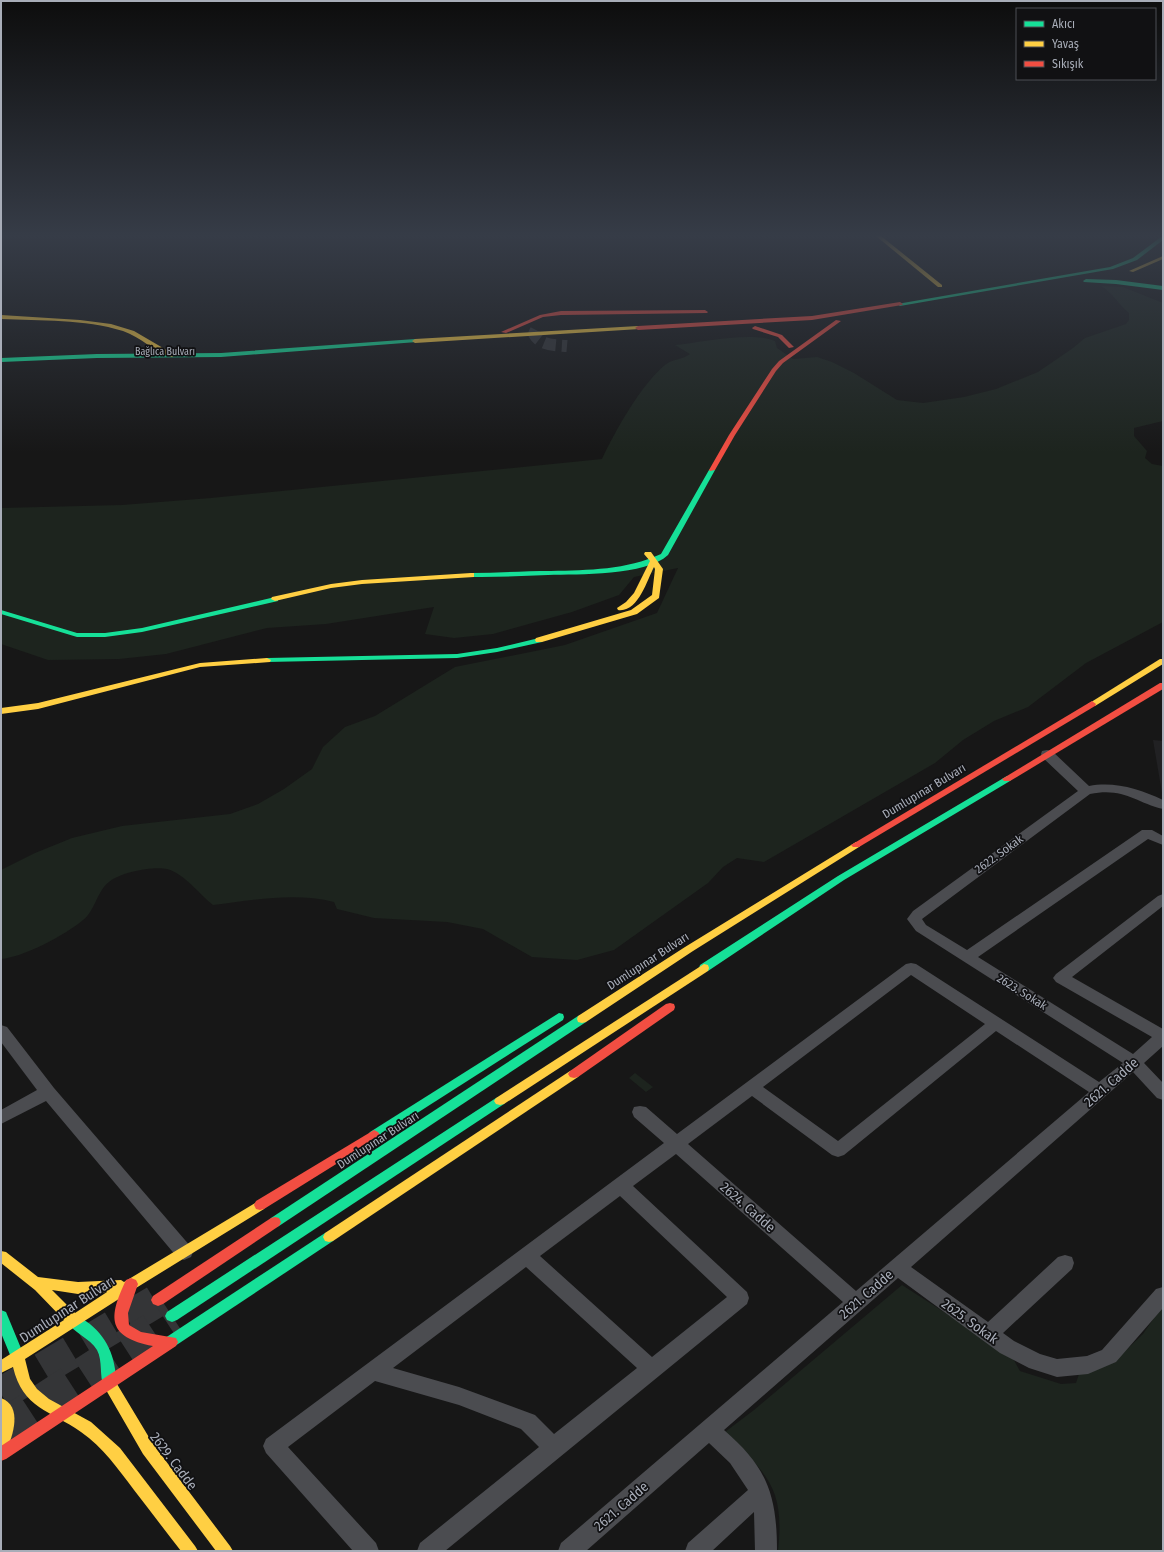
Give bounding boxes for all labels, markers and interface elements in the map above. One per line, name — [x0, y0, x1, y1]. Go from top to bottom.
legend — [1016, 8, 1156, 80]
text: Akıcı — [1052, 17, 1075, 31]
text: Yavaş — [1052, 37, 1079, 51]
text: Sıkışık — [1052, 57, 1084, 71]
street label: Bağlıca Bulvarı — [135, 346, 195, 358]
street label: Dumlupınar Bulvarı — [880, 761, 968, 821]
street label: 2622. Sokak — [972, 832, 1026, 876]
street label: Dumlupınar Bulvarı — [604, 929, 692, 993]
street label: 2623. Sokak — [994, 971, 1050, 1013]
street label: 2621. Cadde — [1081, 1054, 1142, 1111]
street label: Dumlupınar Bulvarı — [334, 1108, 422, 1172]
street label: 2624. Cadde — [717, 1179, 779, 1236]
street label: 2621. Cadde — [836, 1266, 897, 1323]
street label: Dumlupınar Bulvarı — [16, 1272, 118, 1347]
street label: 2625. Sokak — [938, 1295, 1002, 1348]
street label: 2629. Cadde — [146, 1429, 201, 1494]
street label: 2621. Cadde — [591, 1478, 652, 1535]

